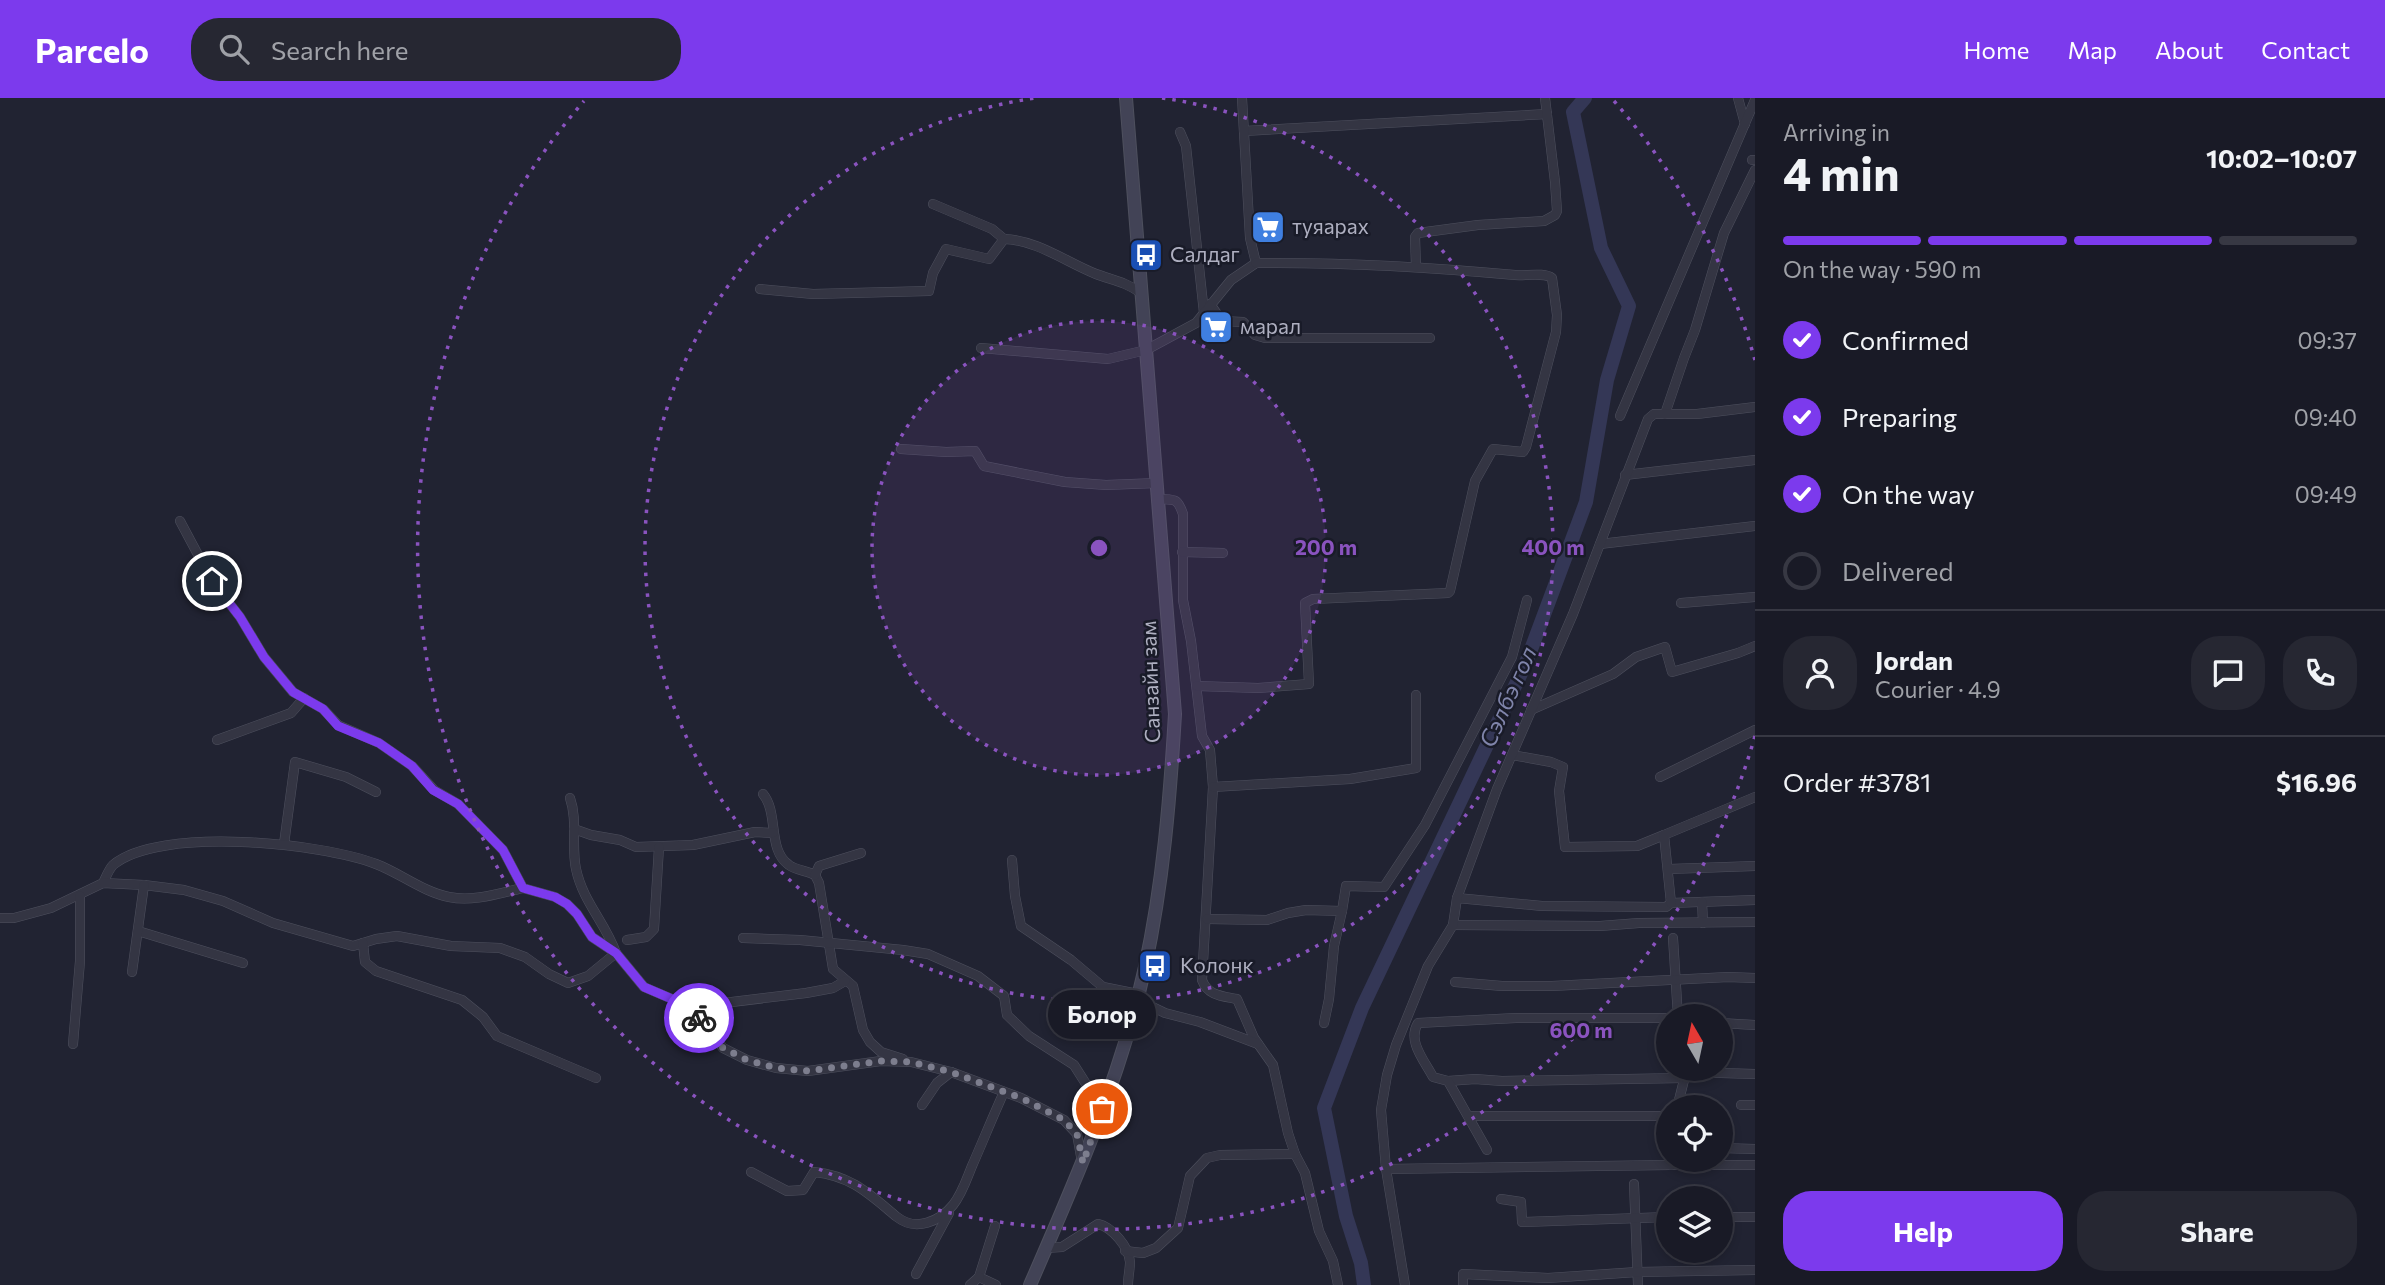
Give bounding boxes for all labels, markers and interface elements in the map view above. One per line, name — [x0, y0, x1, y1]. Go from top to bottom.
search box — [191, 18, 681, 81]
text: Parcelo — [35, 29, 149, 70]
icon: search — [215, 30, 253, 68]
text: Search here — [271, 34, 409, 65]
text: Home — [1964, 35, 2030, 64]
text: Map — [2068, 35, 2117, 64]
text: About — [2155, 35, 2223, 64]
text: Contact — [2261, 35, 2350, 64]
text: Arriving in — [1783, 118, 1890, 146]
text: 10:02–10:07 — [2206, 142, 2357, 173]
text: 4 min — [1783, 144, 1900, 200]
supermarket icon: туяарах — [1249, 208, 1287, 246]
place label: туяарах — [1292, 213, 1369, 238]
bus stop icon: Салдаг — [1127, 236, 1165, 274]
place label: Салдаг — [1170, 241, 1240, 266]
text: On the way · 590 m — [1783, 255, 1981, 283]
supermarket icon: марал — [1197, 308, 1235, 346]
place label: марал — [1240, 313, 1301, 338]
icon: check — [1783, 321, 1821, 359]
text: Confirmed — [1842, 324, 1969, 355]
text: 09:37 — [2297, 326, 2357, 354]
icon: check — [1783, 398, 1821, 436]
text: Preparing — [1842, 401, 1957, 432]
text: 09:40 — [2294, 403, 2357, 431]
icon: check — [1783, 475, 1821, 513]
text: On the way — [1842, 478, 1975, 509]
text: 09:49 — [2295, 480, 2357, 508]
text: 200 m — [1295, 534, 1357, 559]
text: 400 m — [1521, 534, 1585, 559]
centre of rings — [1087, 536, 1111, 560]
pin — [182, 551, 242, 611]
text: Delivered — [1842, 555, 1953, 586]
icon: home — [193, 562, 231, 600]
street label: Санзайн зам — [1135, 620, 1164, 744]
button: person — [1783, 636, 1857, 710]
button: chat — [2191, 636, 2265, 710]
button: phone — [2283, 636, 2357, 710]
water label: Сэлбэ гол — [1473, 642, 1542, 751]
text: Jordan — [1875, 644, 1953, 675]
text: Courier · 4.9 — [1875, 675, 2001, 703]
text: Order #3781 — [1783, 766, 1931, 797]
text: $16.96 — [2276, 766, 2357, 797]
bus stop icon: Колонк — [1136, 947, 1174, 985]
place label: Колонк — [1180, 952, 1254, 977]
courier — [664, 983, 734, 1053]
callout: Болор — [1048, 990, 1156, 1039]
icon: bike — [680, 999, 718, 1037]
text: Болор — [1067, 1000, 1137, 1028]
north arrow — [1656, 1004, 1732, 1082]
map controls — [1656, 1004, 1733, 1263]
text: 600 m — [1549, 1017, 1613, 1042]
pin — [1072, 1079, 1132, 1139]
icon: bag — [1083, 1090, 1121, 1128]
button: locate — [1656, 1095, 1733, 1172]
button: layers — [1656, 1186, 1733, 1263]
button: Help — [1783, 1191, 2063, 1271]
button: Share — [2077, 1191, 2357, 1271]

